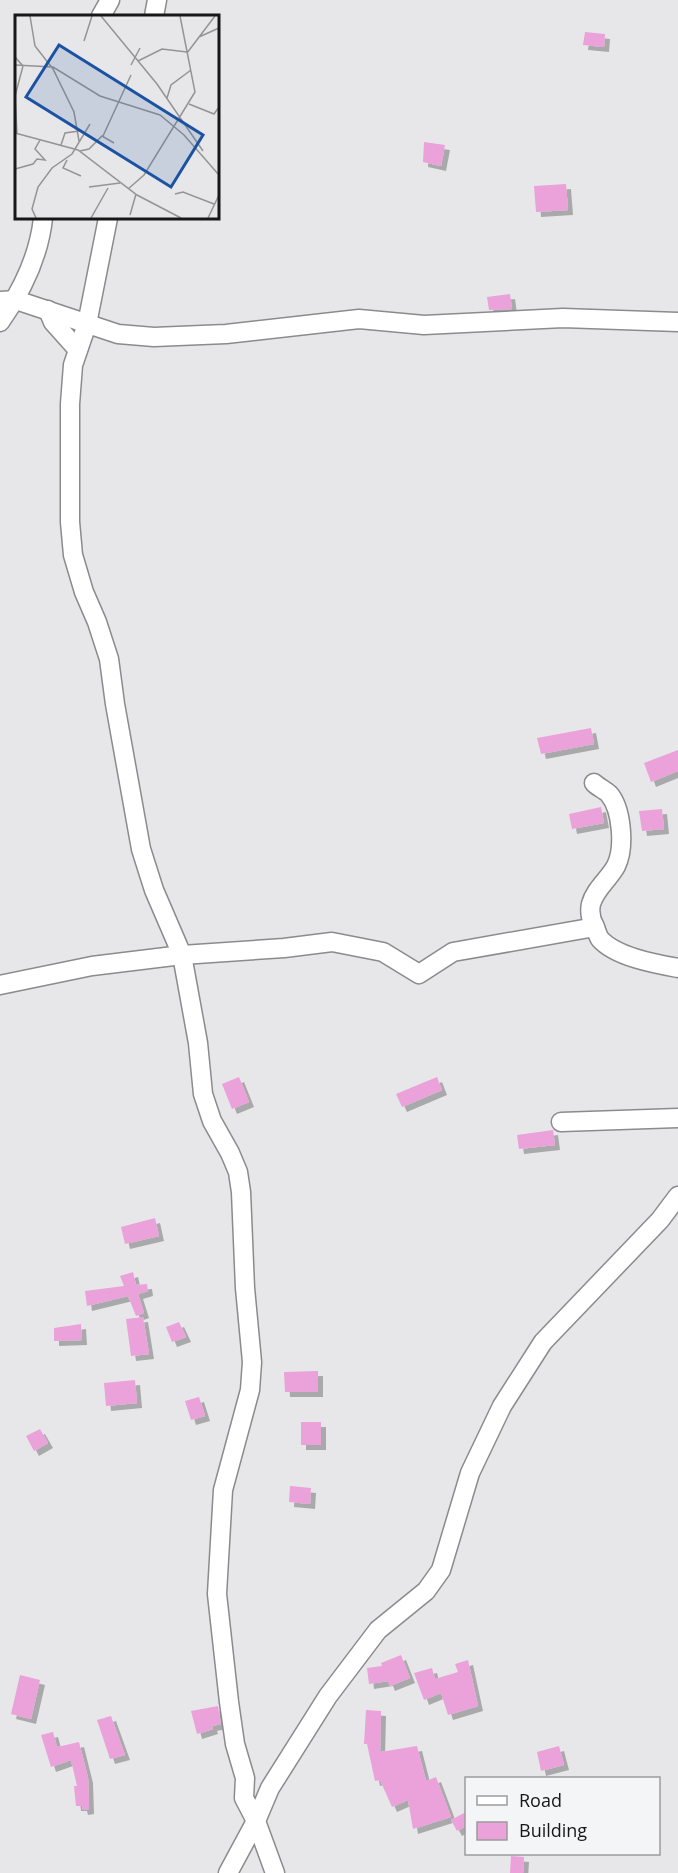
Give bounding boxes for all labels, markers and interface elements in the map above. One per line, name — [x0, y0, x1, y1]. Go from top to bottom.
inset map — [15, 15, 219, 219]
legend — [465, 1777, 660, 1855]
text: Road — [519, 1788, 562, 1812]
text: Building — [519, 1818, 587, 1842]

